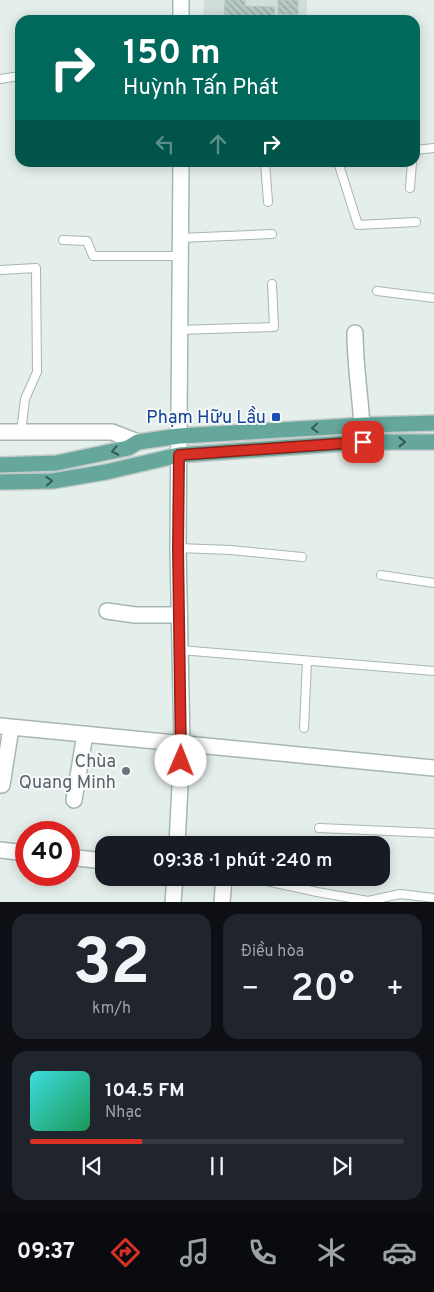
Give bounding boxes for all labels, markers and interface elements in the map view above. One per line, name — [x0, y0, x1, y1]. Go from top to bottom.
text: 150 m — [123, 32, 221, 76]
icon: right — [40, 35, 105, 100]
text: Huỳnh Tấn Phát — [123, 75, 278, 102]
icon: left — [151, 130, 179, 158]
icon: ahead — [204, 130, 232, 158]
icon: right — [257, 130, 285, 158]
place label: Phạm Hữu Lầu — [146, 406, 266, 430]
marker: Phạm Hữu Lầu — [270, 411, 282, 423]
pin — [342, 421, 384, 463]
one-way arrow — [311, 422, 319, 433]
icon: arrive — [349, 428, 377, 456]
one-way arrow — [398, 437, 406, 447]
one-way arrow — [110, 445, 119, 456]
one-way arrow — [45, 475, 53, 486]
position arrow — [154, 734, 206, 786]
place label: Chùa Quang Minh — [19, 751, 116, 795]
marker: Chùa Quang Minh — [120, 765, 132, 777]
speed limit sign: 40 — [15, 821, 80, 886]
text: 09:38 · 1 phút · 240 m — [153, 849, 332, 873]
text: 32 — [73, 925, 150, 1007]
text: Điều hòa — [241, 942, 304, 962]
text: 20° — [291, 966, 354, 1015]
text: − — [241, 972, 259, 1008]
text: + — [386, 972, 404, 1008]
text: km/h — [92, 999, 131, 1019]
text: 104.5 FM — [105, 1079, 185, 1103]
text: Nhạc — [105, 1103, 142, 1123]
icon: previous — [78, 1152, 106, 1180]
icon: pause — [203, 1152, 231, 1180]
icon: next — [328, 1152, 356, 1180]
icon: directions — [108, 1235, 143, 1270]
icon: music — [177, 1235, 212, 1270]
icon: phone — [245, 1235, 280, 1270]
icon: climate — [314, 1235, 349, 1270]
icon: car — [382, 1235, 417, 1270]
text: 09:37 — [17, 1239, 75, 1266]

